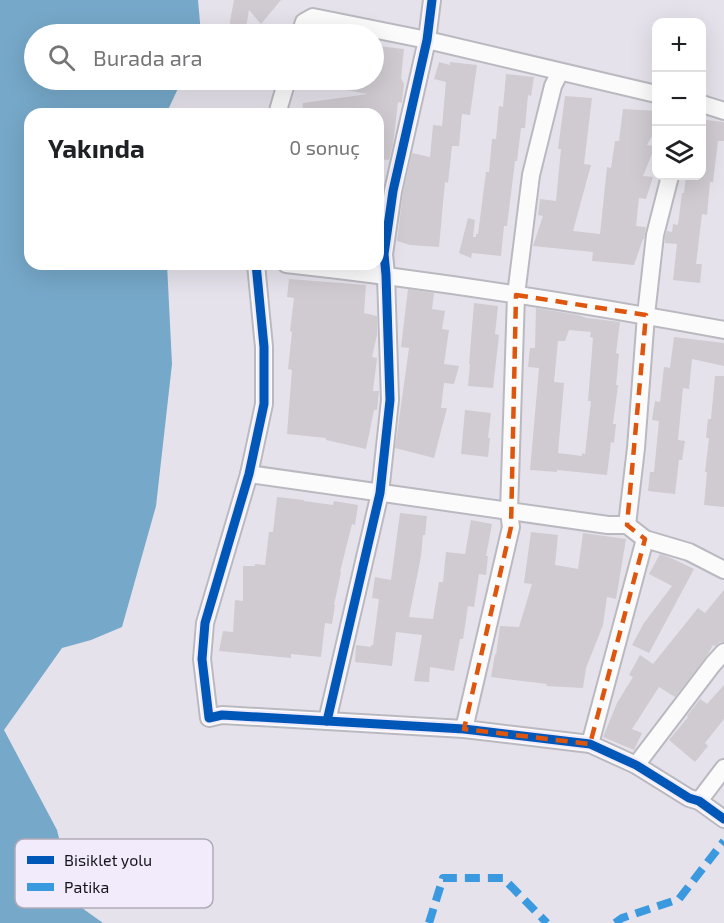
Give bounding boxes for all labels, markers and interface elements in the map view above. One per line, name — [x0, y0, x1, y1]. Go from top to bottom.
map controls — [652, 18, 706, 180]
button: + — [652, 18, 706, 72]
search box — [24, 24, 384, 90]
icon: search — [45, 41, 78, 74]
text: Burada ara — [93, 44, 203, 70]
button: − — [652, 72, 706, 126]
button: layers — [652, 126, 706, 180]
text: Yakında — [48, 132, 145, 163]
text: 0 sonuç — [289, 135, 360, 159]
legend — [15, 839, 213, 908]
text: Bisiklet yolu — [64, 850, 152, 869]
text: Patika — [64, 877, 109, 896]

